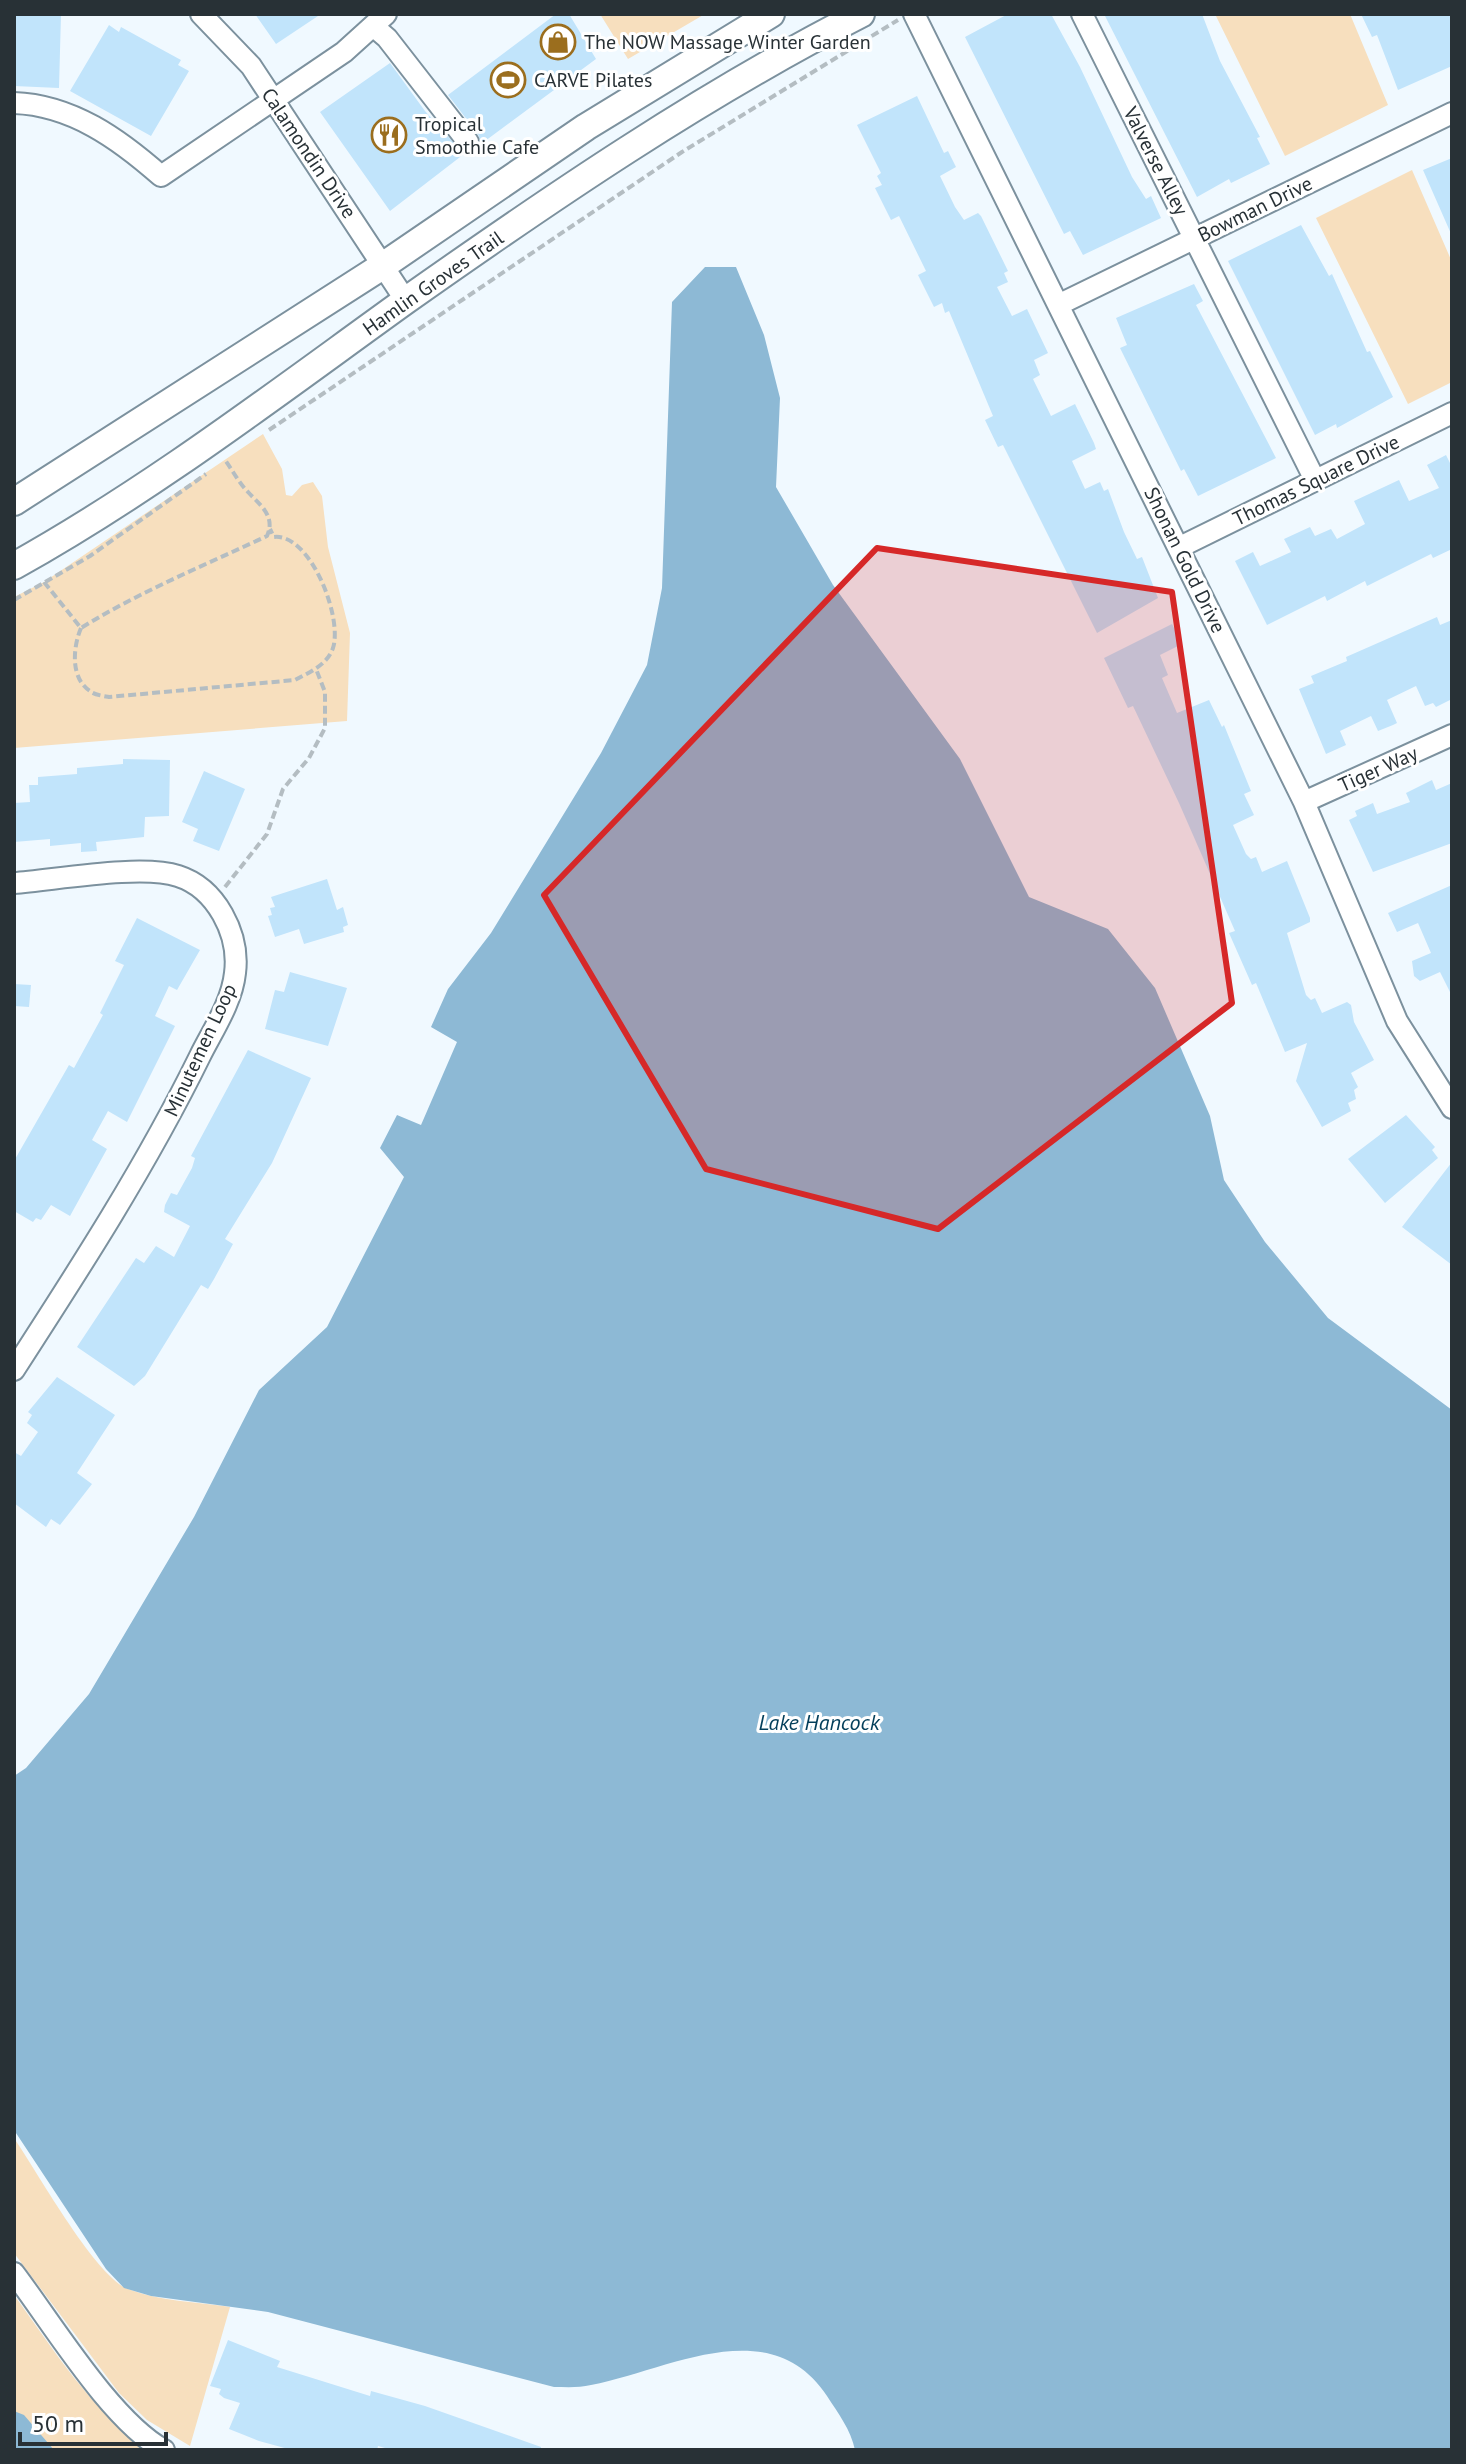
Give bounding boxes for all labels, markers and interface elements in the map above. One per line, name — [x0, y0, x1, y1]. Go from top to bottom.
shop icon: The NOW Massage Winter Garden — [539, 23, 577, 61]
place label: The NOW Massage Winter Garden — [584, 29, 871, 55]
sports icon: CARVE Pilates — [489, 61, 527, 99]
place label: CARVE Pilates — [534, 67, 652, 93]
street label: Calamondin Drive — [256, 83, 362, 223]
street label: Valverse Alley — [1117, 102, 1195, 220]
place label: Tropical Smoothie Cafe — [415, 111, 539, 160]
restaurant icon: Tropical Smoothie Cafe — [370, 116, 408, 154]
street label: Bowman Drive — [1194, 170, 1316, 248]
street label: Hamlin Groves Trail — [357, 225, 509, 341]
street label: Thomas Square Drive — [1229, 428, 1403, 532]
street label: Shonan Gold Drive — [1138, 483, 1232, 637]
street label: Tiger Way — [1334, 740, 1422, 798]
street label: Minutemen Loop — [158, 979, 242, 1121]
water label: Lake Hancock — [758, 1708, 881, 1736]
scale bar — [20, 2396, 166, 2446]
text: 50 m — [32, 2408, 84, 2439]

